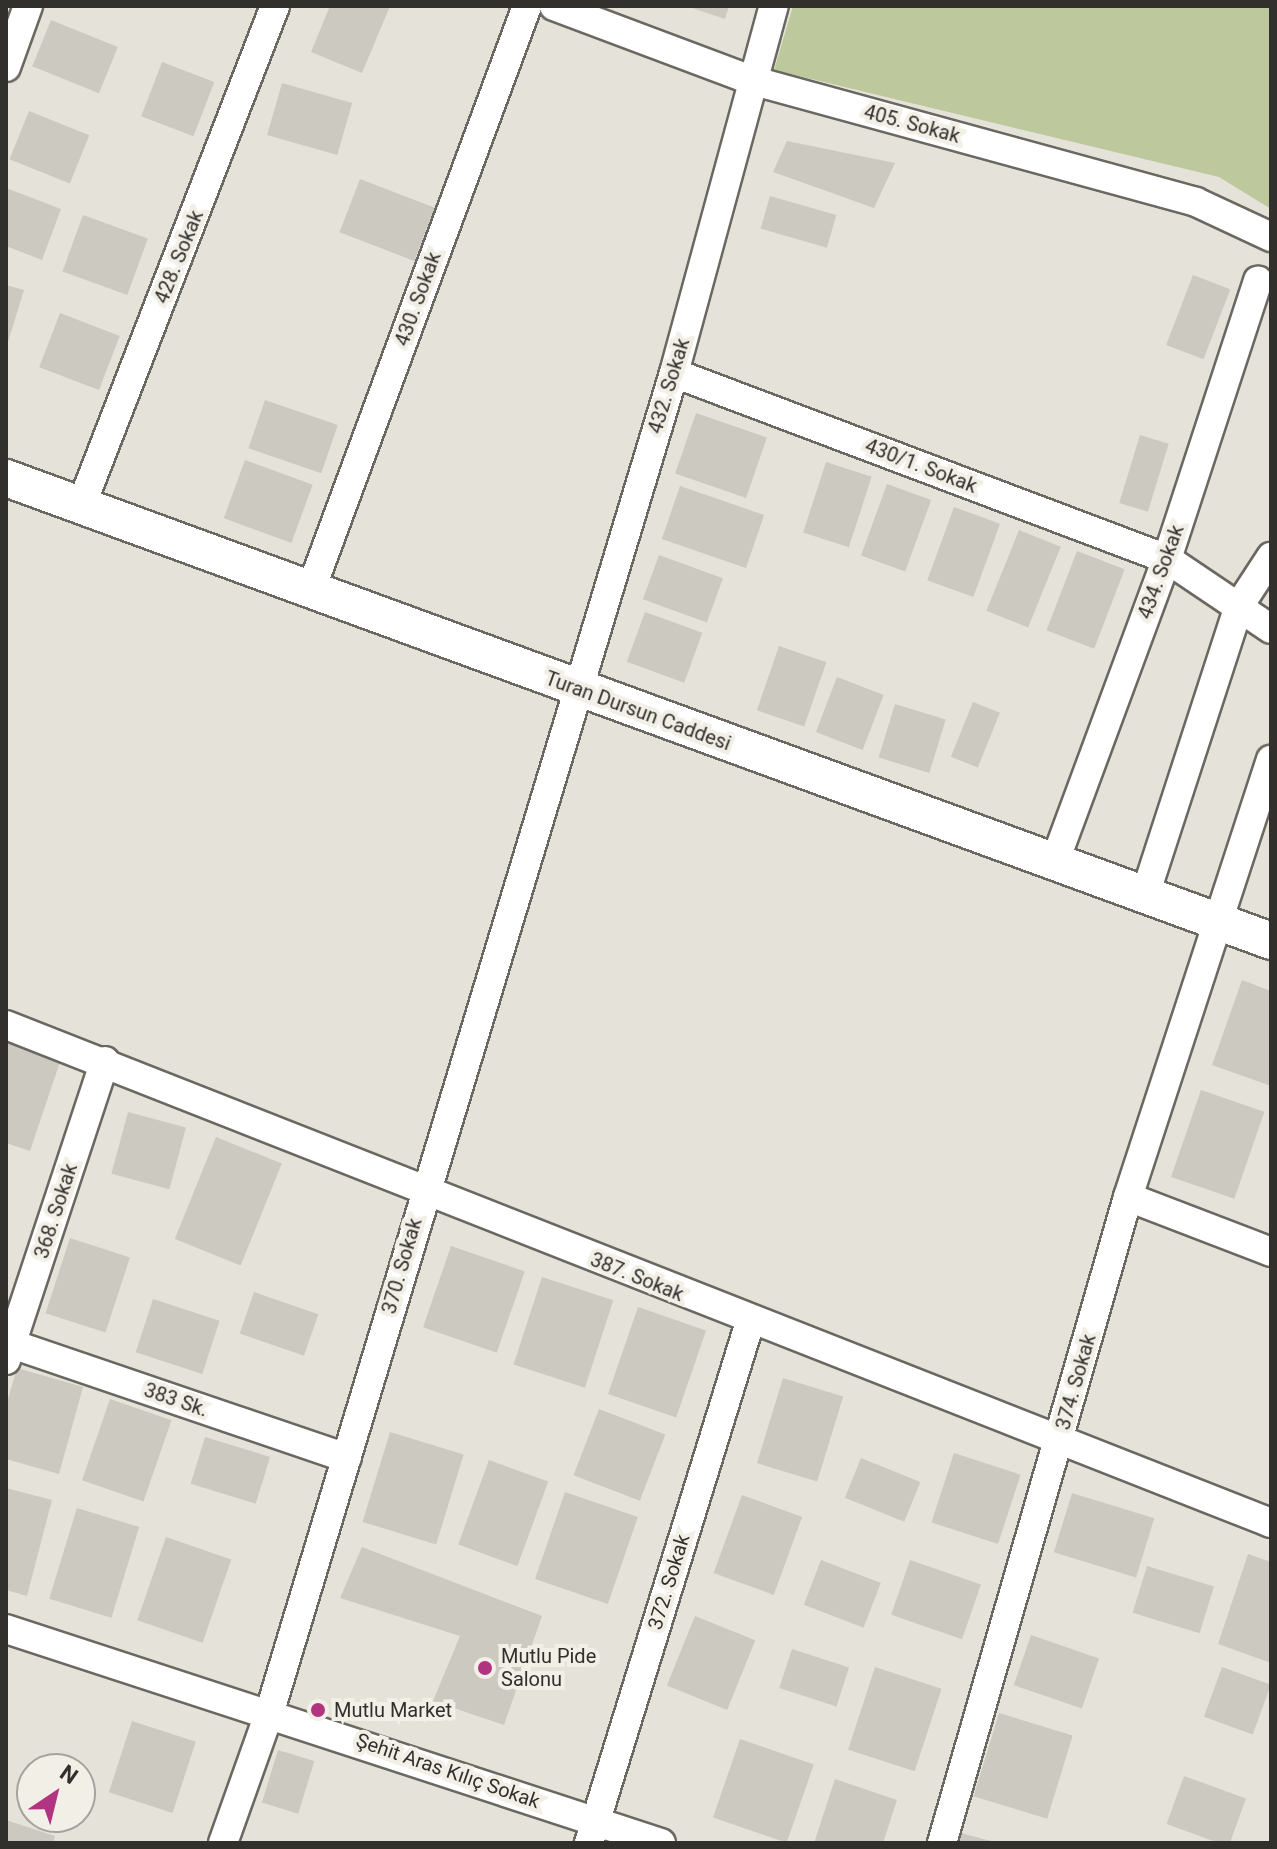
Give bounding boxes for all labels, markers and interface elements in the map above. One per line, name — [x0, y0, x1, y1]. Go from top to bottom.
street label: 405. Sokak — [861, 100, 963, 148]
street label: 428. Sokak — [149, 207, 209, 307]
street label: 430. Sokak — [390, 249, 446, 349]
street label: 432. Sokak — [643, 335, 695, 437]
street label: 430/1. Sokak — [862, 434, 980, 498]
street label: 434. Sokak — [1133, 522, 1189, 622]
street label: Turan Dursun Caddesi — [542, 666, 734, 756]
street label: 368. Sokak — [29, 1161, 83, 1261]
street label: 370. Sokak — [377, 1215, 427, 1317]
street label: 387. Sokak — [587, 1247, 687, 1307]
street label: 374. Sokak — [1051, 1331, 1101, 1433]
street label: 383 Sk. — [141, 1378, 211, 1422]
street label: 372. Sokak — [643, 1531, 695, 1633]
place label: Mutlu Pide Salonu — [501, 1644, 596, 1691]
marker: Mutlu Pide Salonu — [476, 1659, 494, 1677]
place label: Mutlu Market — [334, 1698, 452, 1722]
marker: Mutlu Market — [309, 1701, 327, 1719]
street label: Şehit Aras Kılıç Sokak — [353, 1728, 543, 1814]
north arrow — [16, 1753, 96, 1833]
text: N — [55, 1760, 82, 1789]

